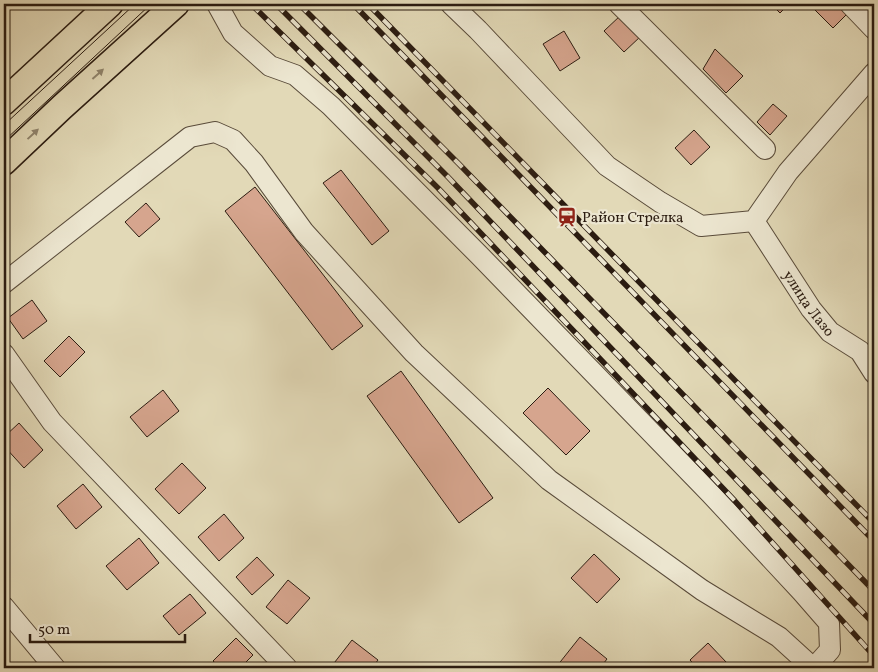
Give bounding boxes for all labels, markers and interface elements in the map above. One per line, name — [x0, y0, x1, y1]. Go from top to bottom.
one-way arrow — [92, 68, 104, 80]
one-way arrow — [27, 128, 39, 140]
station icon: Район Стрелка — [556, 206, 578, 228]
place label: Район Стрелка — [582, 208, 684, 229]
street label: улица Лазо — [777, 267, 839, 342]
scale bar — [30, 612, 185, 644]
text: 50 m — [38, 620, 70, 641]

